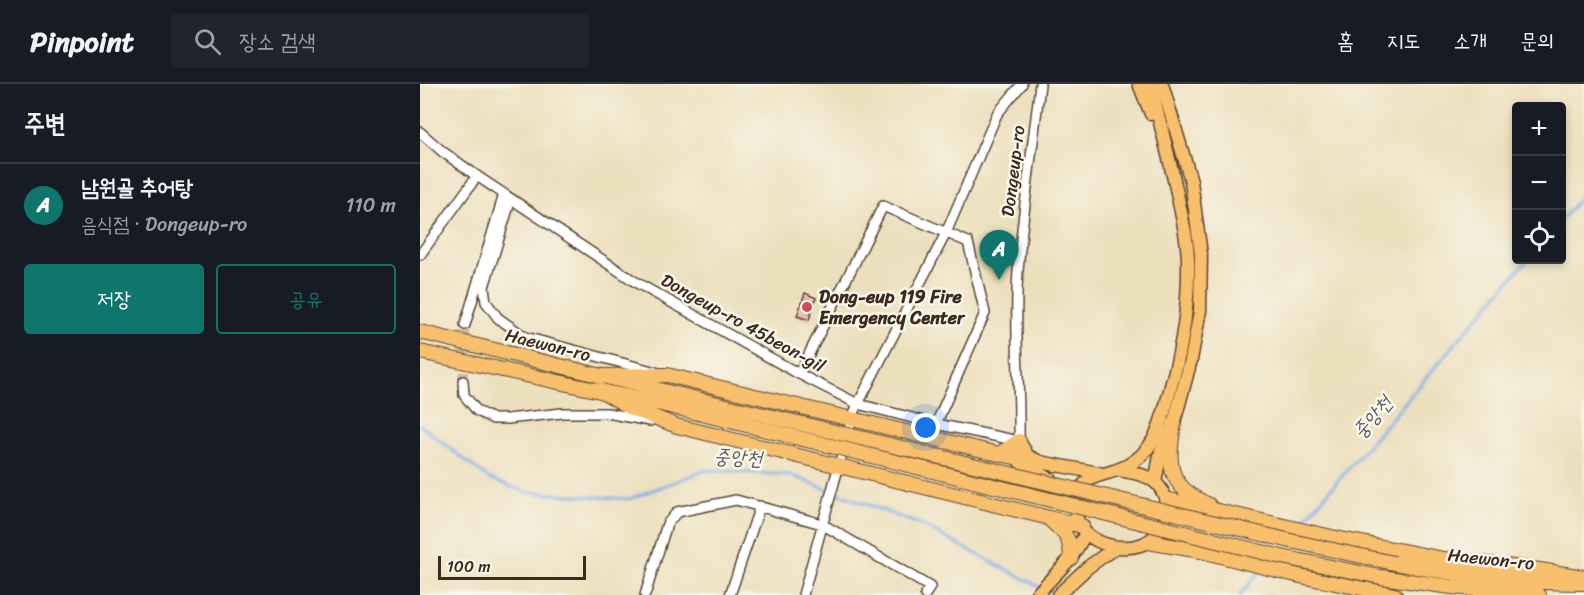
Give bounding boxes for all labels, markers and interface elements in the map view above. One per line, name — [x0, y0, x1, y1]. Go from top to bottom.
search box — [170, 14, 590, 68]
text: Pinpoint — [30, 17, 134, 66]
text: 장소 검색 — [239, 22, 316, 61]
text: 홈 — [1337, 22, 1354, 60]
text: 지도 — [1387, 22, 1420, 60]
text: 소개 — [1453, 22, 1487, 60]
text: 문의 — [1520, 22, 1554, 60]
icon: search — [191, 25, 224, 58]
text: 주변 — [24, 100, 66, 146]
map controls — [1512, 102, 1566, 264]
button: + — [1512, 102, 1566, 156]
street label: Dongeup-ro — [992, 123, 1034, 219]
button: − — [1512, 156, 1566, 210]
text: 남원골 추어탕 — [81, 168, 193, 207]
text: A — [37, 188, 50, 223]
text: 110 m — [346, 188, 396, 223]
text: 음식점 · Dongeup-ro — [81, 207, 247, 242]
button: locate — [1512, 210, 1566, 264]
pin: A — [980, 230, 1018, 280]
button: 저장 — [24, 264, 204, 334]
button: 공유 — [216, 264, 396, 334]
street label: Dongeup-ro 45beon-gil — [655, 264, 832, 382]
place label: Dong-eup 119 Fire Emergency Center — [819, 281, 966, 334]
marker: Dong-eup 119 Fire Emergency Center — [800, 300, 814, 314]
street label: Haewon-ro — [502, 319, 594, 371]
water label: 중앙천 — [1343, 386, 1403, 447]
your location — [911, 413, 940, 442]
water label: 중앙천 — [713, 439, 765, 476]
street label: Haewon-ro — [1446, 539, 1536, 579]
text: 100 m — [447, 552, 491, 581]
scale bar — [438, 553, 586, 580]

